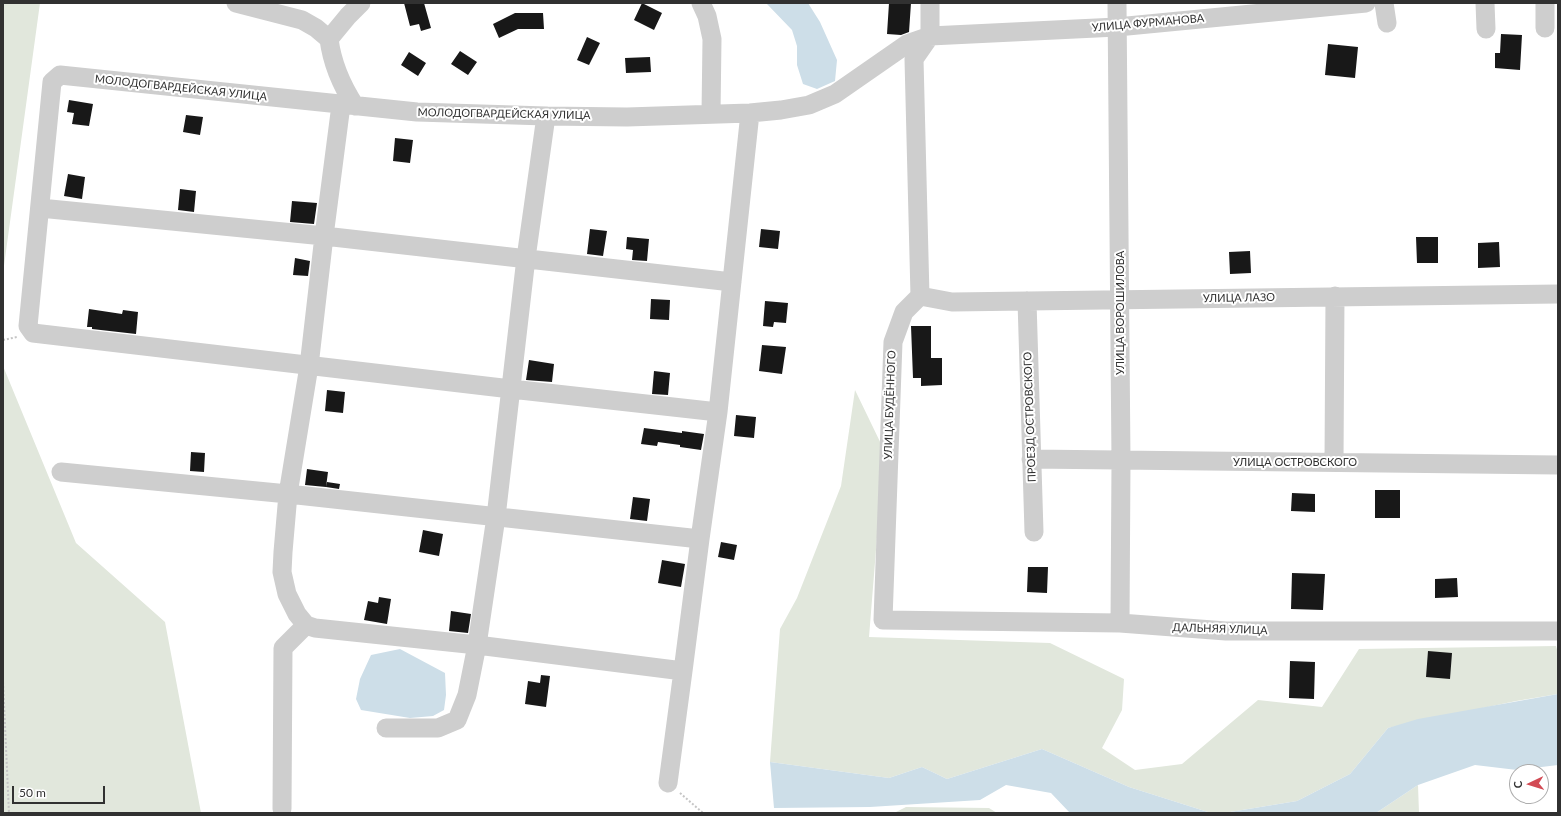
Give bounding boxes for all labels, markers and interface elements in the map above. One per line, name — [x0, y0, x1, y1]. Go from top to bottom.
street label: УЛИЦА ФУРМАНОВА — [1091, 12, 1205, 34]
street label: МОЛОДОГВАРДЕЙСКАЯ УЛИЦА — [94, 72, 268, 104]
street label: МОЛОДОГВАРДЕЙСКАЯ УЛИЦА — [417, 106, 591, 122]
street label: УЛИЦА ВОРОШИЛОВА — [1113, 251, 1127, 375]
street label: УЛИЦА ЛАЗО — [1203, 291, 1275, 305]
street label: УЛИЦА БУДЁННОГО — [881, 350, 899, 460]
street label: ПРОЕЗД ОСТРОВСКОГО — [1021, 352, 1039, 482]
street label: УЛИЦА ОСТРОВСКОГО — [1233, 455, 1357, 469]
street label: ДАЛЬНЯЯ УЛИЦА — [1172, 621, 1268, 637]
north arrow — [1509, 764, 1549, 804]
scale bar — [14, 778, 107, 804]
text: С — [1511, 781, 1524, 789]
text: 50 m — [19, 785, 46, 800]

